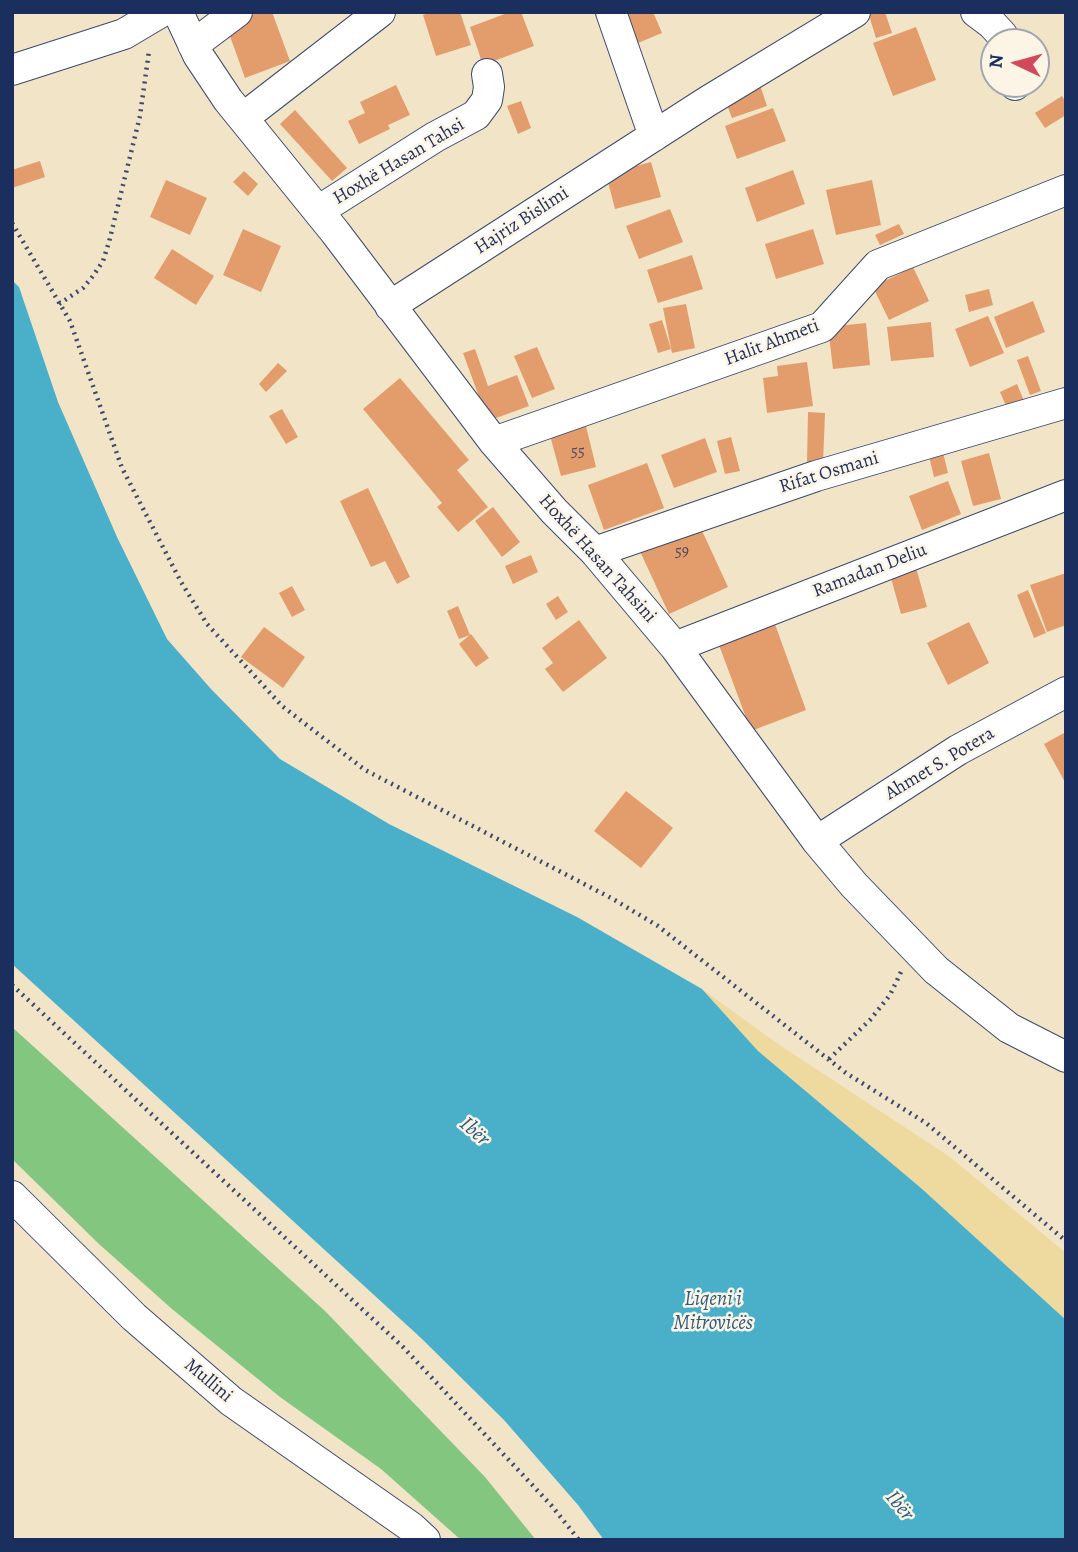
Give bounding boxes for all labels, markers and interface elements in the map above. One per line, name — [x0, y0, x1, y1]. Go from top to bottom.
north arrow — [980, 28, 1050, 98]
text: N — [983, 53, 1010, 69]
street label: Hoxhë Hasan Tahsi — [329, 114, 469, 210]
street label: Hajriz Bislimi — [471, 182, 573, 260]
street label: Halit Ahmeti — [721, 315, 823, 371]
house number: 55 — [571, 442, 585, 462]
street label: Rifat Osmani — [776, 447, 882, 499]
street label: Hoxhë Hasan Tahsini — [533, 490, 661, 628]
street label: Ramadan Deliu — [810, 539, 930, 603]
house number: 59 — [675, 542, 689, 562]
street label: Ahmet S. Potera — [881, 722, 999, 806]
water label: Ibër — [454, 1112, 494, 1152]
water label: Liqeni i Mitrovicës — [673, 1287, 753, 1337]
street label: Mullini — [179, 1354, 237, 1408]
water label: Ibër — [879, 1486, 919, 1526]

